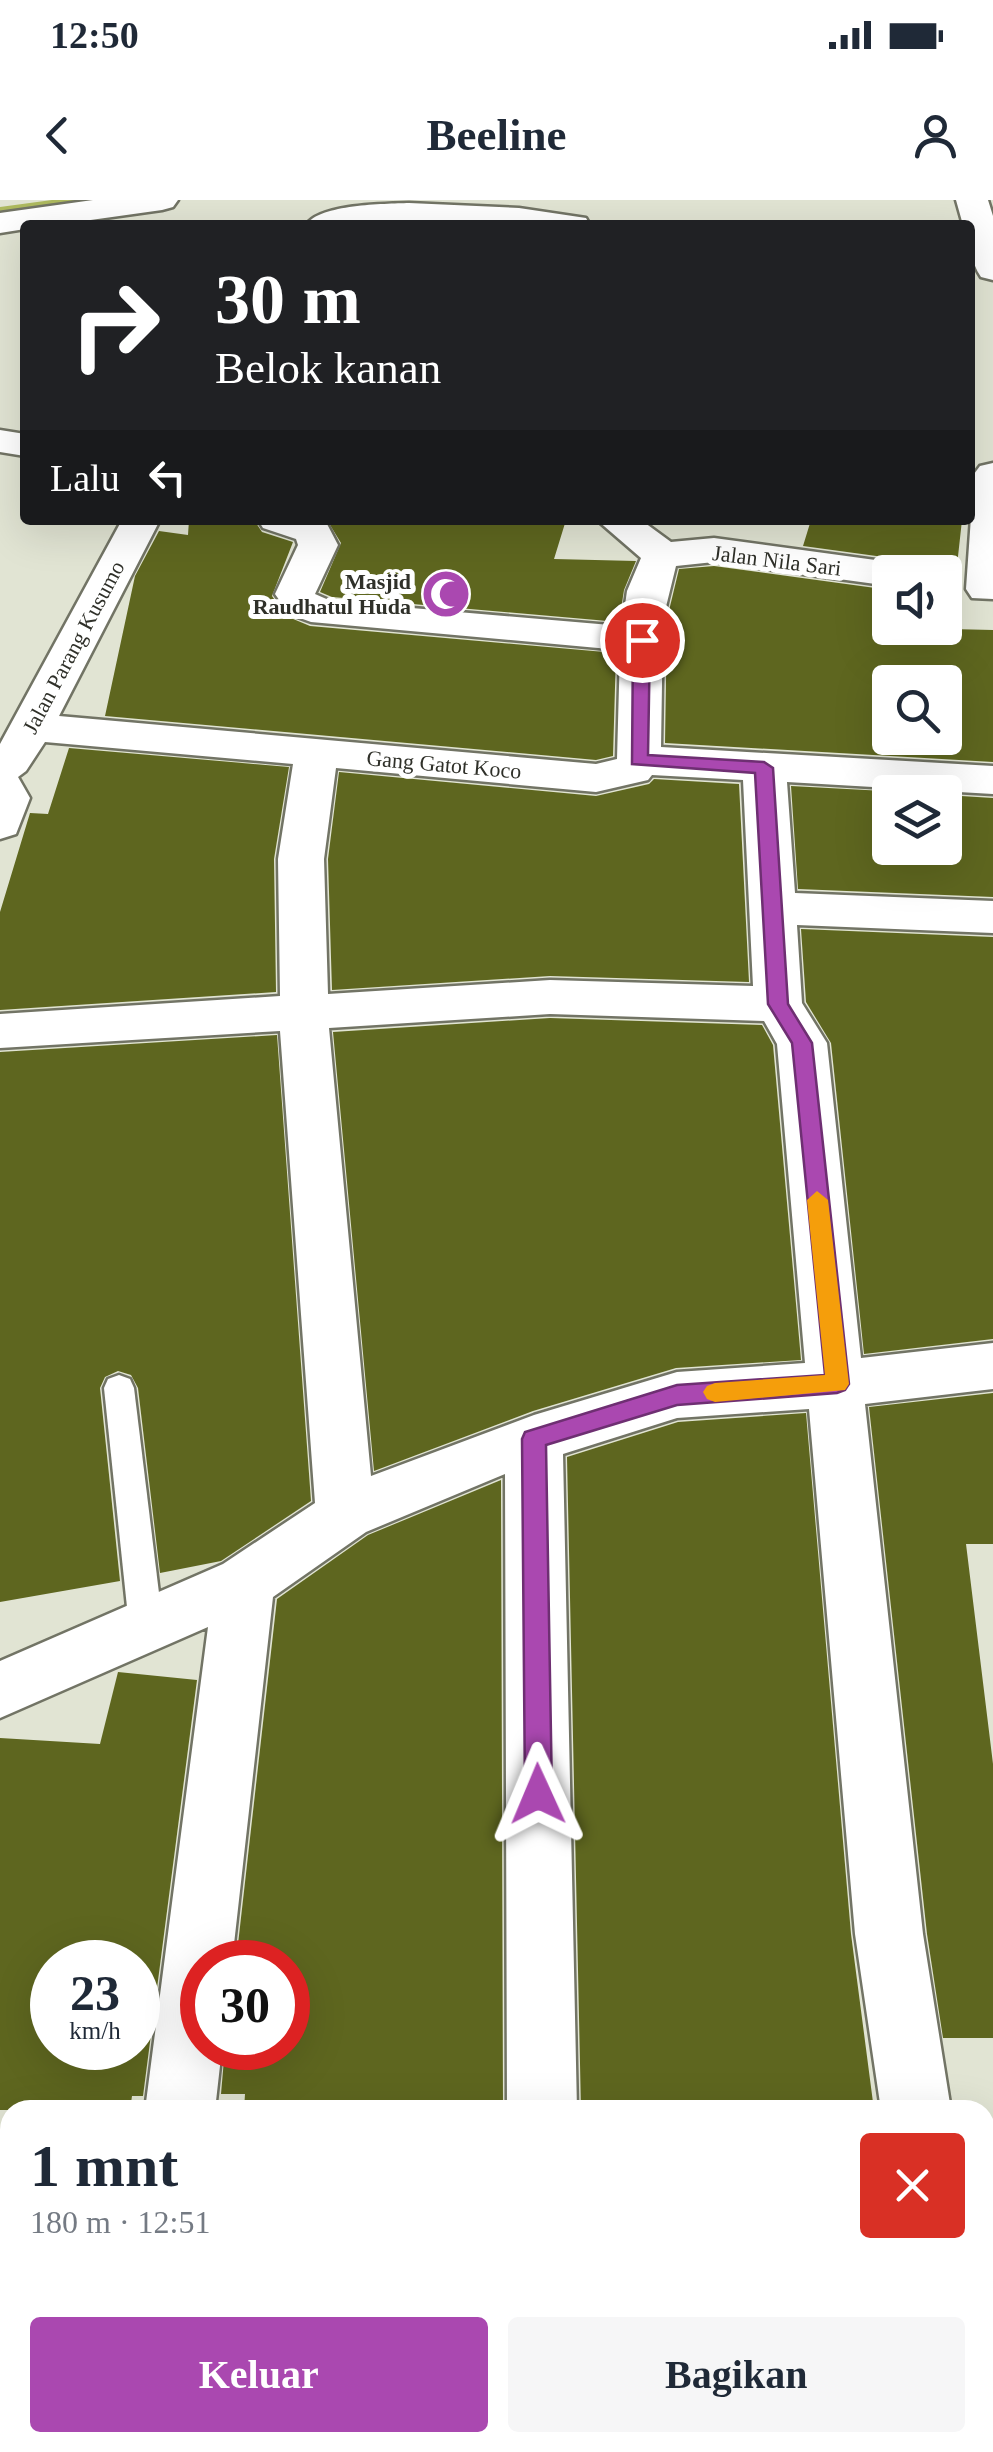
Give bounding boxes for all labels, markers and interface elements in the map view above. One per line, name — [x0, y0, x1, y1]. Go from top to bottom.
text: 12:50 — [50, 14, 139, 56]
icon: back — [30, 108, 85, 163]
icon: person — [908, 108, 963, 163]
text: Beeline — [427, 110, 566, 160]
icon: right — [50, 260, 180, 390]
text: 30 m — [215, 261, 361, 338]
text: Belok kanan — [215, 343, 441, 393]
icon: left — [140, 450, 195, 505]
text: Lalu — [50, 457, 120, 499]
street label: Jalan Nila Sari — [711, 540, 843, 581]
map controls — [872, 555, 962, 865]
button: sound — [872, 555, 962, 645]
street label: Jalan Parang Kusumo — [17, 557, 130, 738]
mosque icon: Masjid Raudhatul Huda — [420, 568, 472, 620]
place label: Masjid Raudhatul Huda — [253, 569, 411, 619]
pin — [600, 598, 685, 683]
icon: arrive — [615, 613, 670, 668]
button: search — [872, 665, 962, 755]
street label: Gang Gatot Koco — [366, 745, 522, 784]
button: layers — [872, 775, 962, 865]
position arrow — [486, 1742, 590, 1846]
speed limit sign: 30 — [180, 1940, 310, 2070]
text: 23 — [70, 1965, 120, 2021]
text: km/h — [69, 2017, 121, 2044]
text: 1 mnt — [30, 2133, 178, 2199]
button: close — [860, 2133, 965, 2238]
text: 180 m · 12:51 — [30, 2204, 210, 2240]
button: Keluar — [30, 2317, 488, 2432]
button: Bagikan — [508, 2317, 965, 2432]

